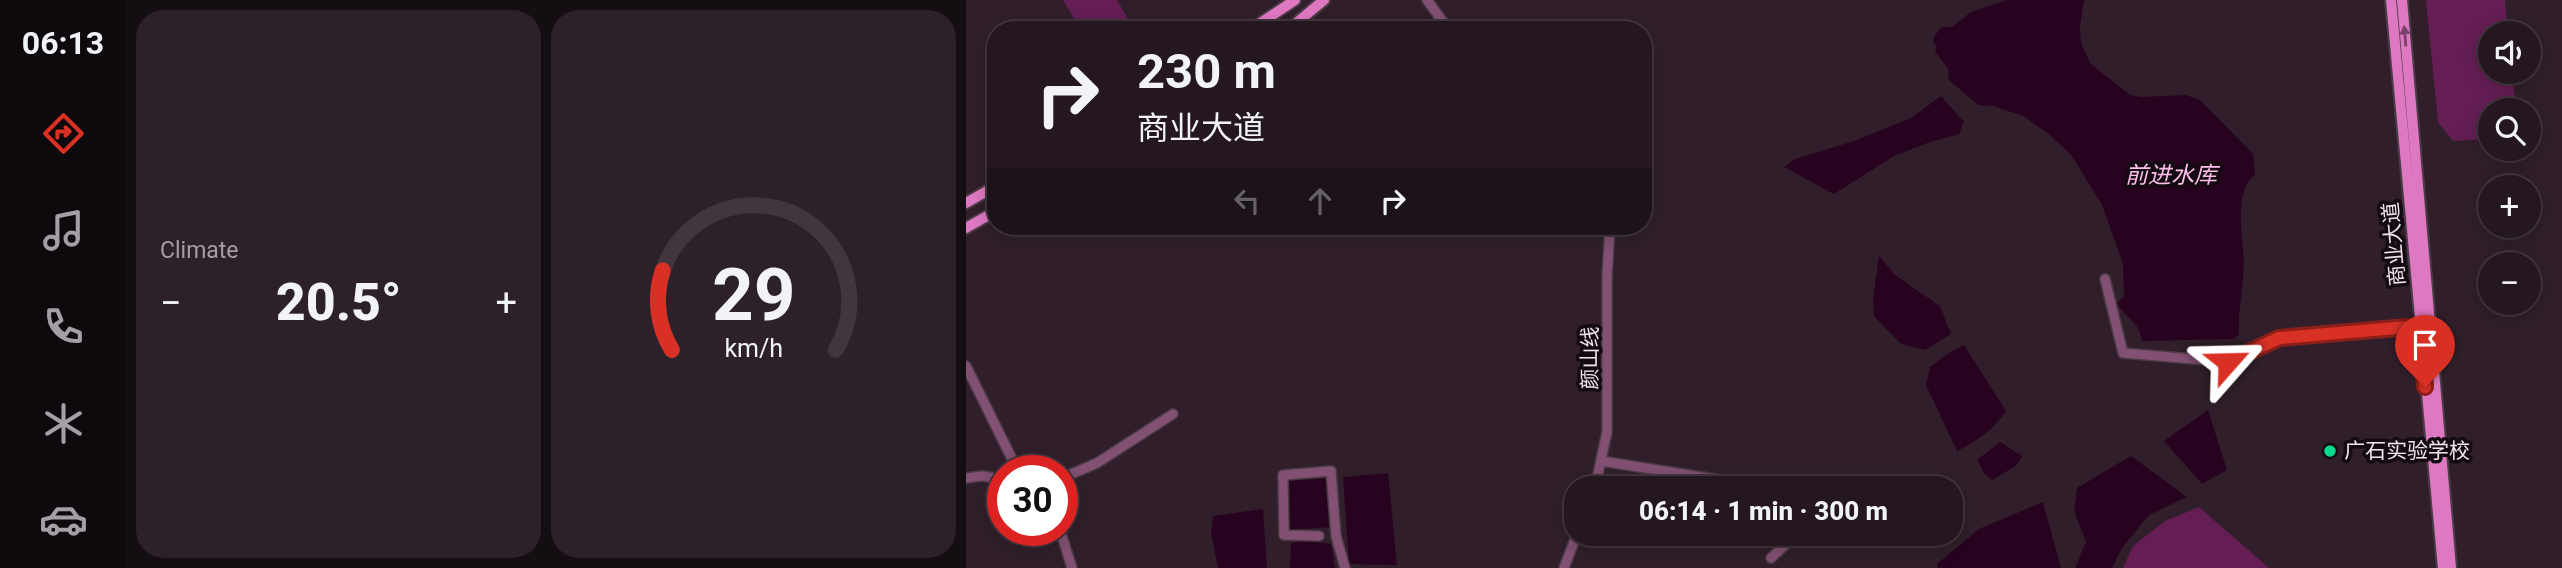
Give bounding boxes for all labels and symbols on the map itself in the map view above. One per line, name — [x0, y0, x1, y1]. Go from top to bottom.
one-way arrow — [2399, 25, 2410, 47]
water label: 前进水库 — [2125, 162, 2221, 189]
street label: 商业大道 — [2378, 201, 2410, 287]
pin — [2395, 315, 2455, 387]
position arrow — [2191, 325, 2265, 399]
street label: 颜山线 — [1578, 327, 1602, 390]
place label: 广石实验学校 — [2344, 439, 2470, 463]
marker: 广石实验学校 — [2322, 443, 2338, 459]
speed limit sign: 30 — [987, 455, 1078, 546]

